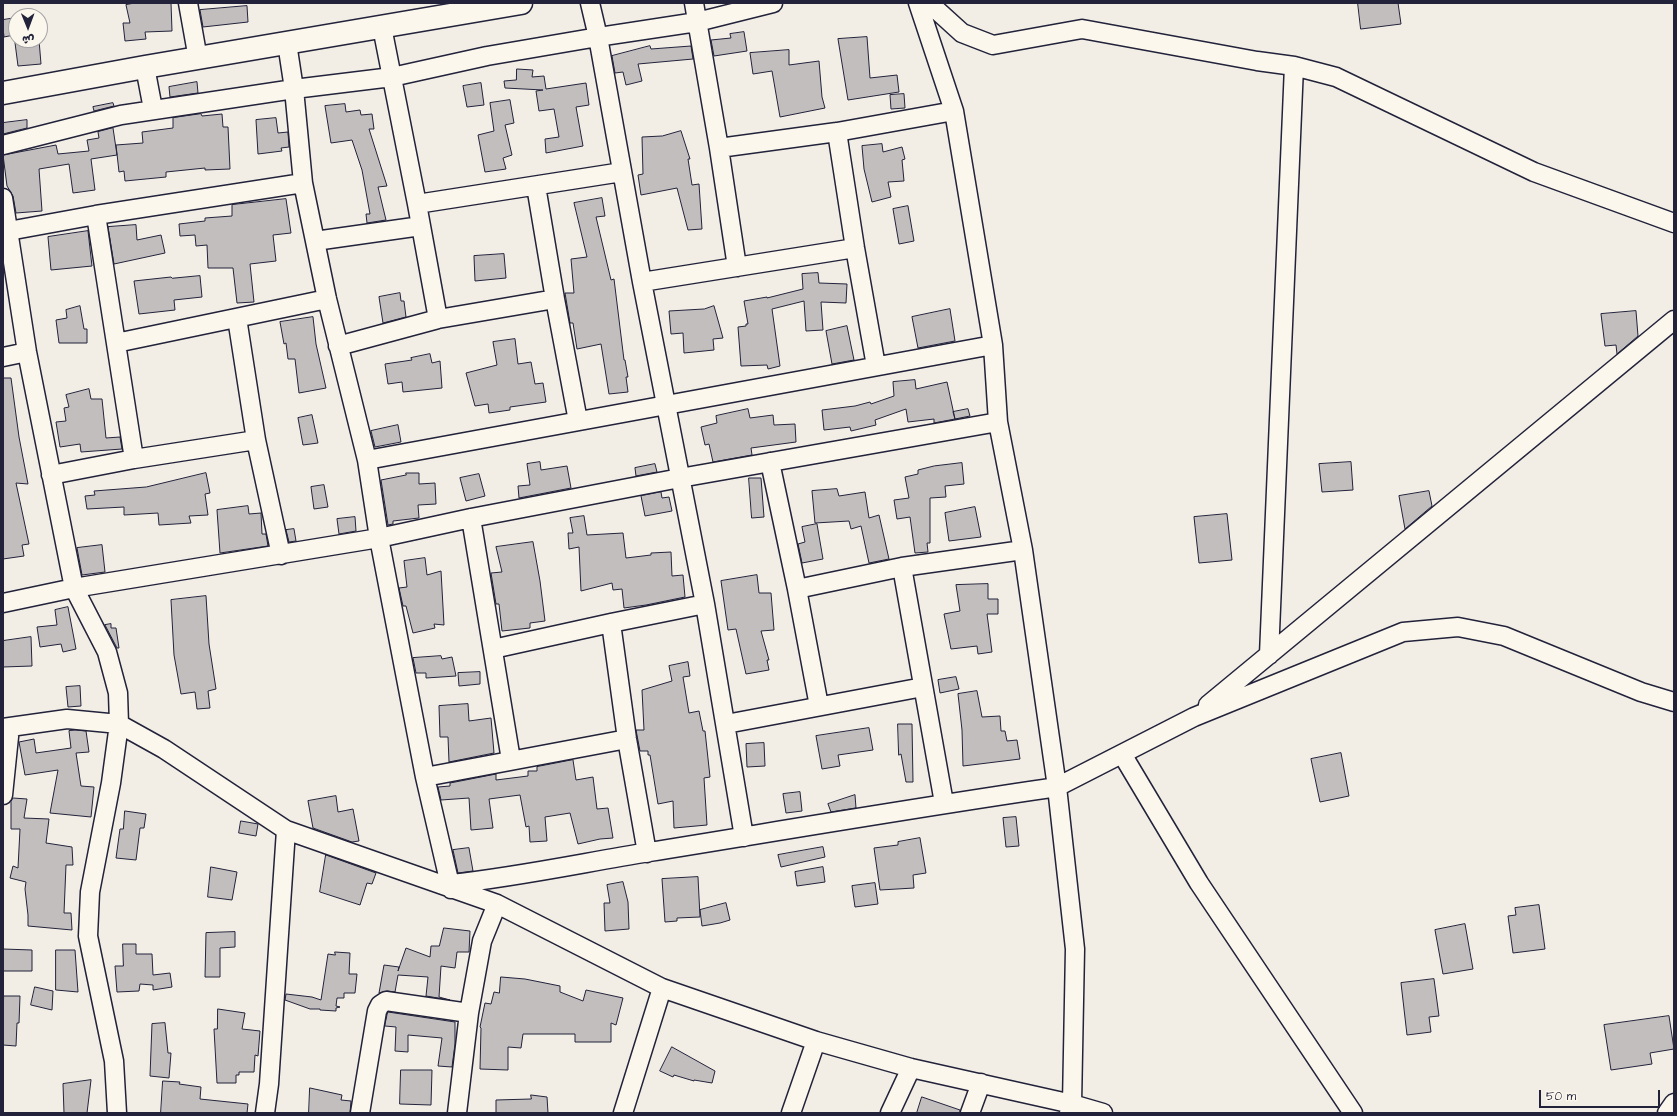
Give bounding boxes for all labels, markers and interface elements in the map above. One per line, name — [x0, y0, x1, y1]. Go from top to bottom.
north arrow — [8, 8, 48, 48]
text: ش — [22, 32, 34, 47]
scale bar — [1541, 1082, 1662, 1108]
text: 50 m — [1546, 1088, 1576, 1105]

